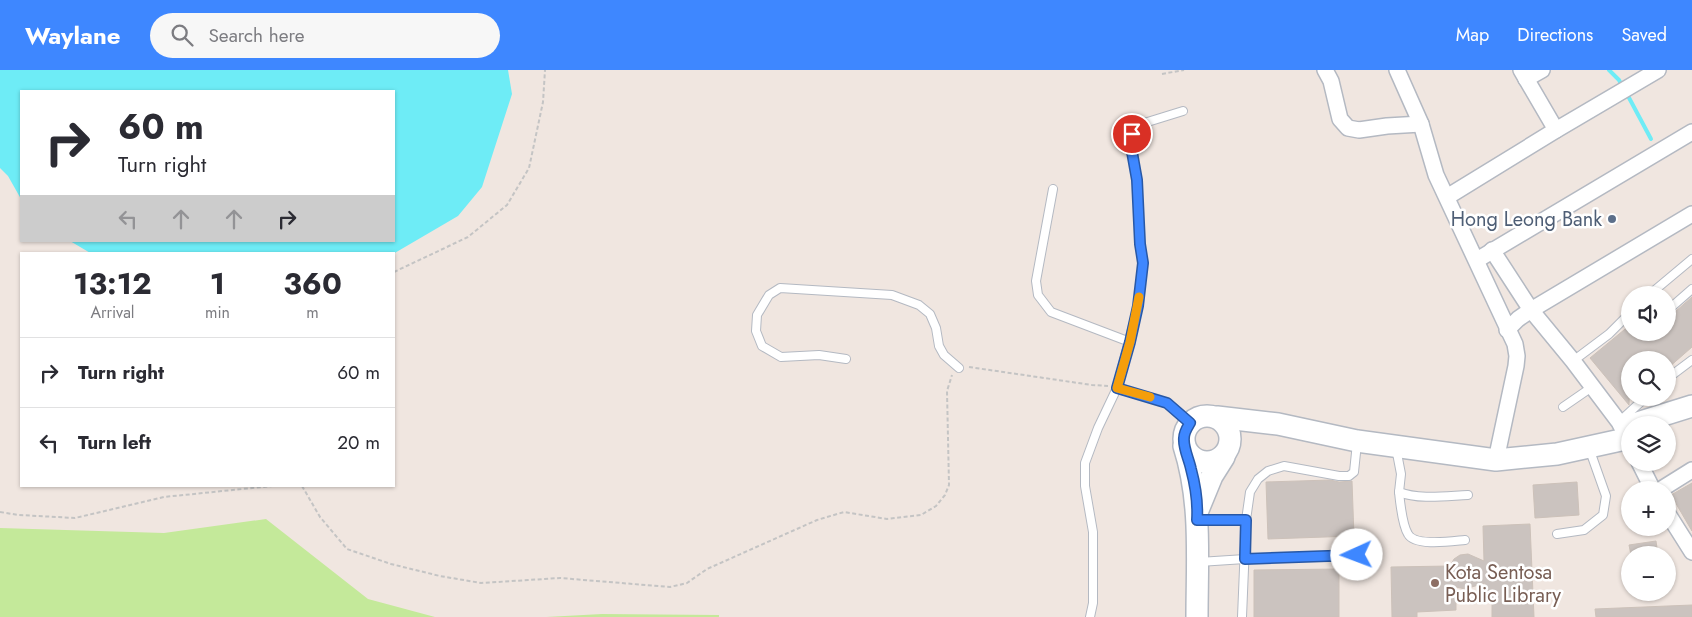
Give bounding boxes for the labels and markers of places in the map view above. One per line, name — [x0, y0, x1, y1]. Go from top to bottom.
pin — [1111, 113, 1153, 155]
place label: Hong Leong Bank — [1451, 205, 1602, 234]
marker: Hong Leong Bank — [1606, 213, 1618, 225]
place label: Kota Sentosa Public Library — [1445, 558, 1561, 610]
marker: Kota Sentosa Public Library — [1429, 577, 1441, 589]

